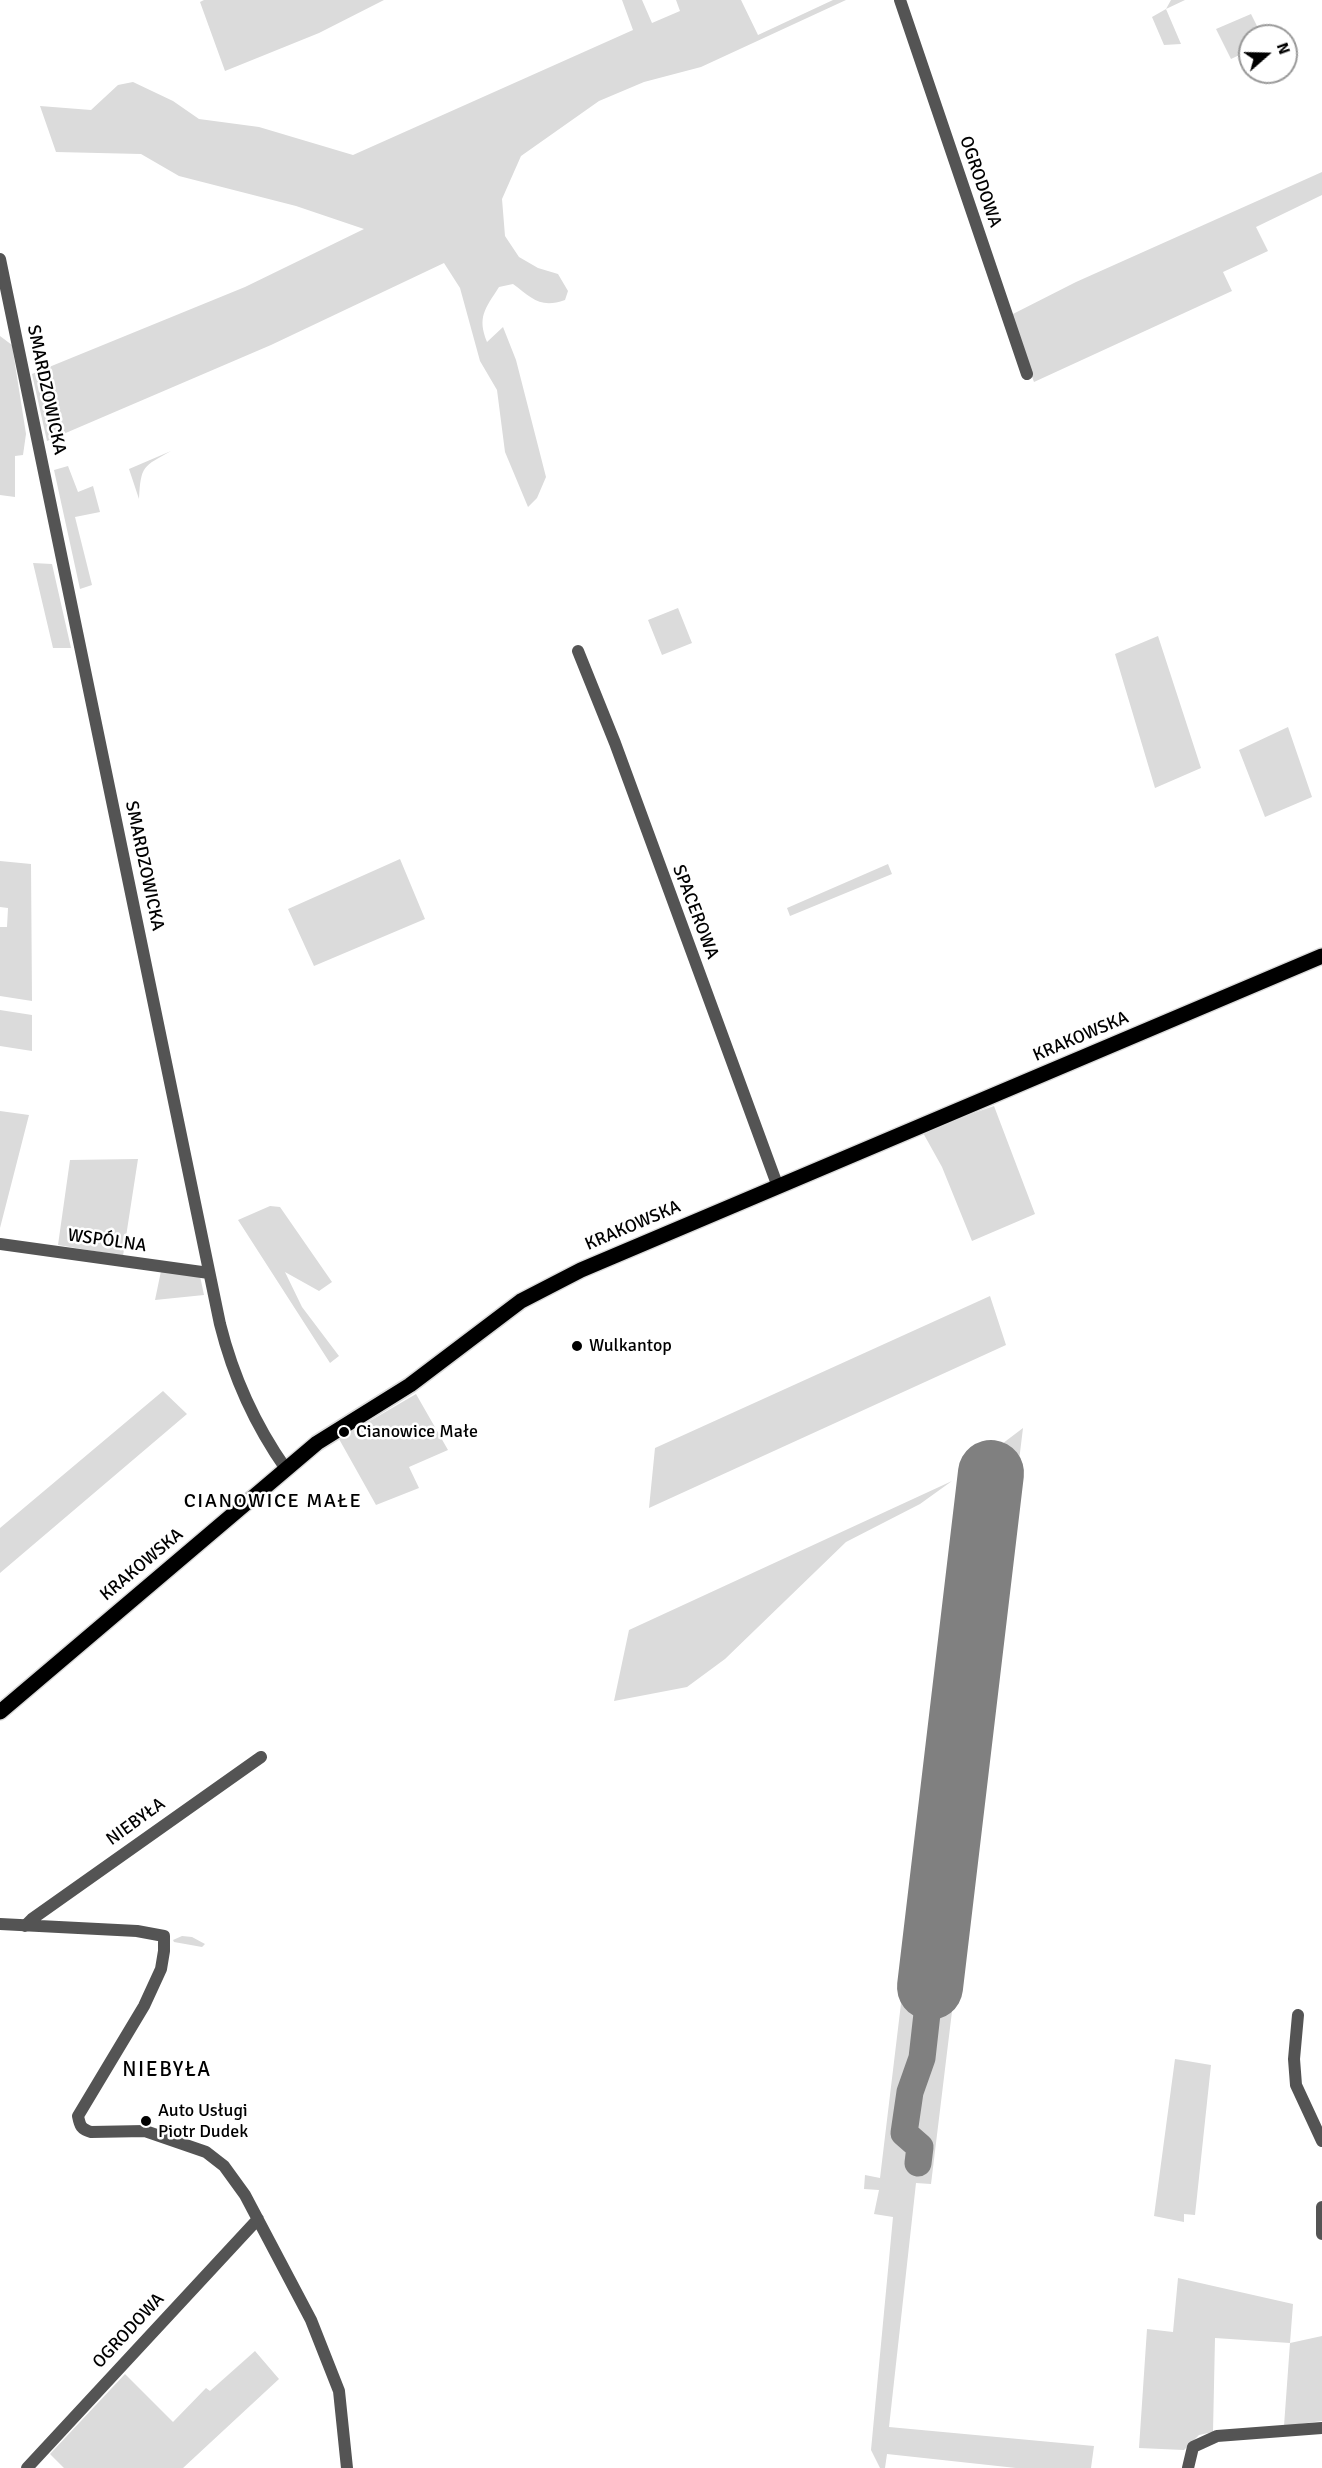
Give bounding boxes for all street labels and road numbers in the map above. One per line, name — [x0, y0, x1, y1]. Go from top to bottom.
street label: OGRODOWA — [954, 134, 1006, 230]
street label: SMARDZOWICKA — [22, 323, 70, 457]
street label: SMARDZOWICKA — [120, 799, 168, 933]
street label: SPACEROWA — [667, 862, 723, 962]
street label: KRAKOWSKA — [1030, 1007, 1132, 1067]
street label: KRAKOWSKA — [582, 1196, 684, 1256]
street label: WSPÓLNA — [66, 1225, 148, 1257]
street label: KRAKOWSKA — [96, 1524, 188, 1606]
street label: NIEBYŁA — [102, 1793, 170, 1851]
street label: OGRODOWA — [89, 2289, 169, 2373]

